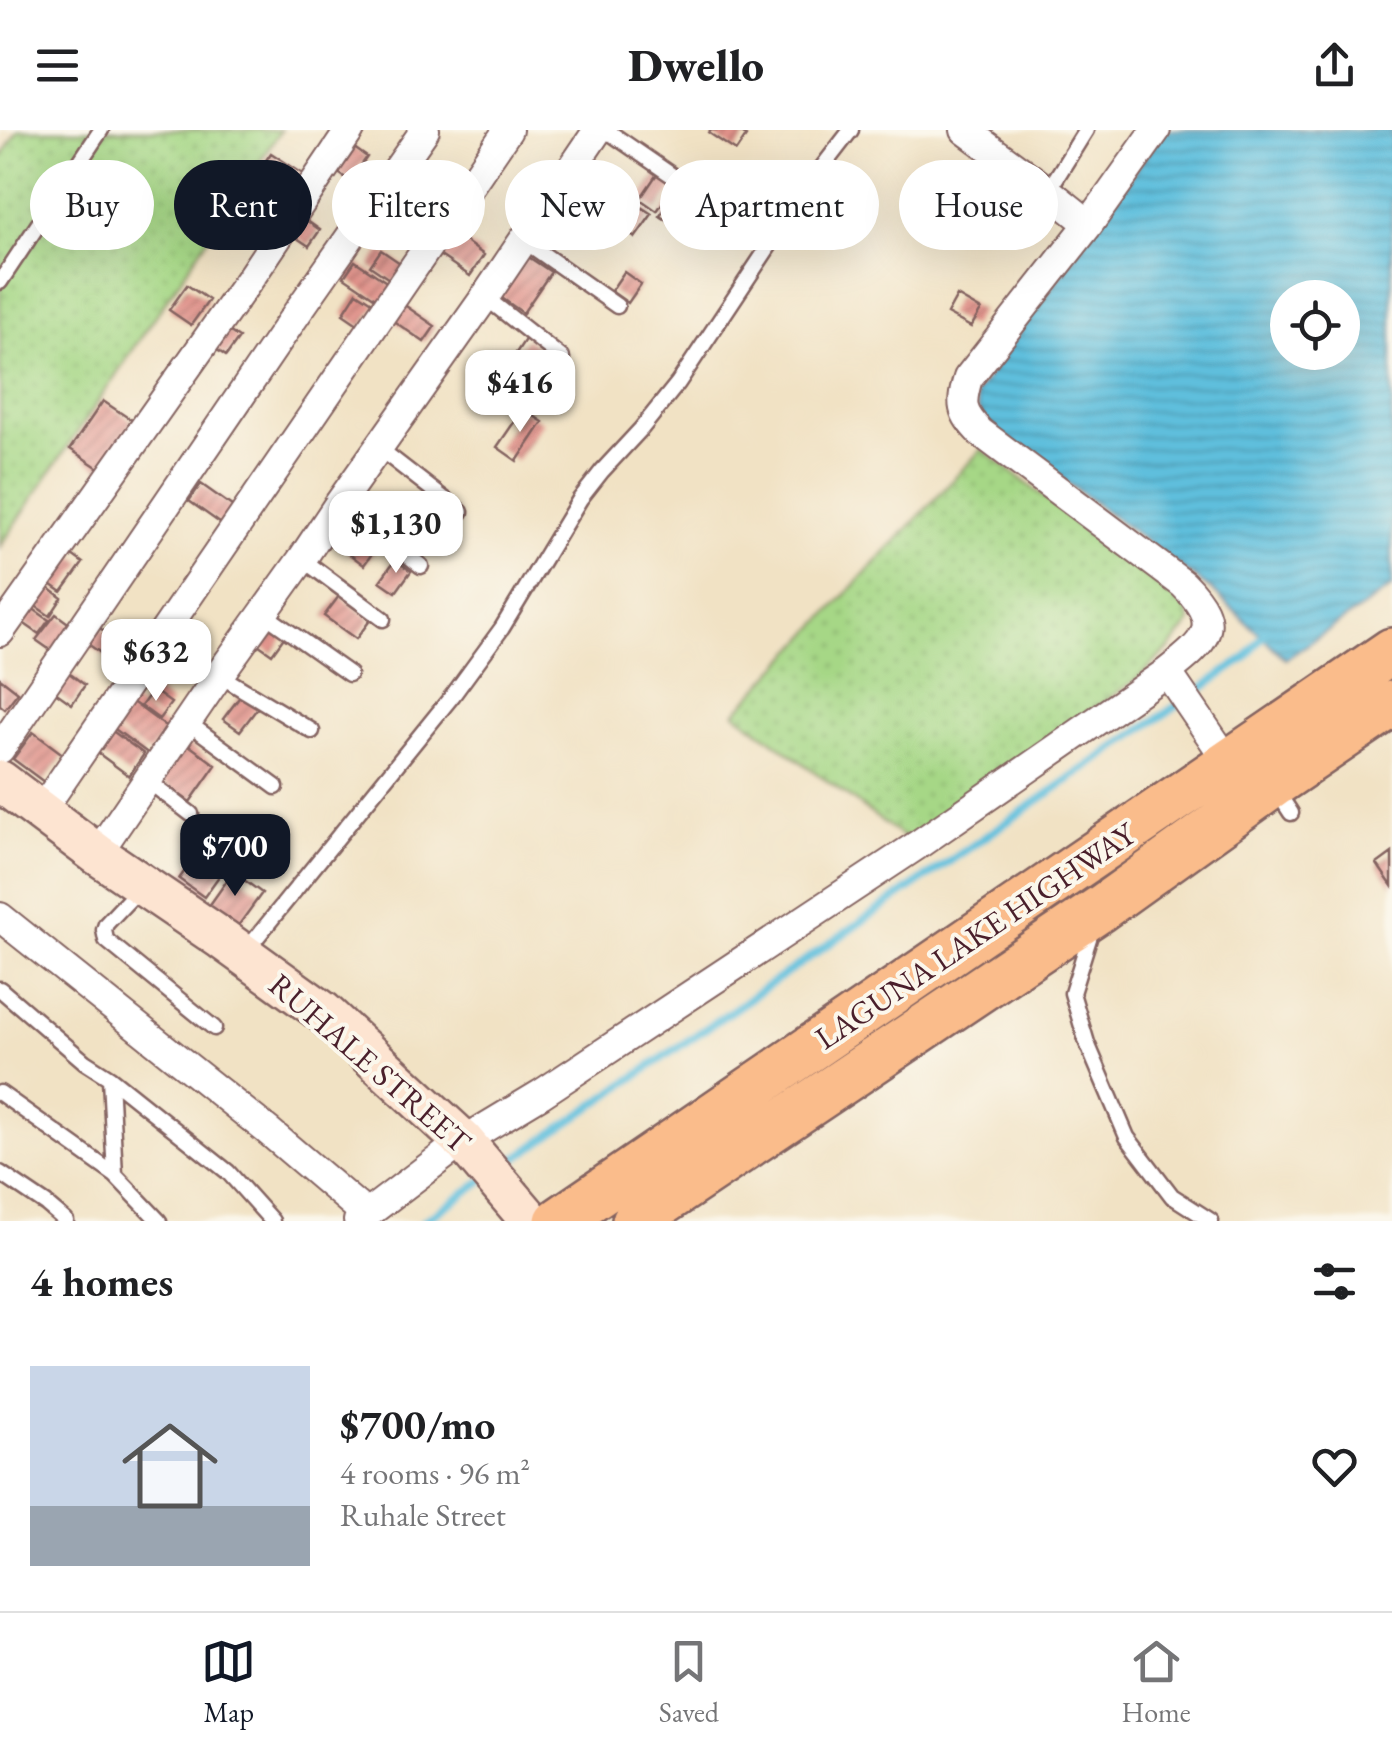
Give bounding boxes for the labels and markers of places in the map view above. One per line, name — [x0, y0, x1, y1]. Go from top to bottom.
pin: $416 — [461, 350, 579, 435]
pin: $1,130 — [315, 491, 477, 576]
pin: $632 — [97, 619, 215, 704]
pin: $700 — [176, 814, 294, 899]

